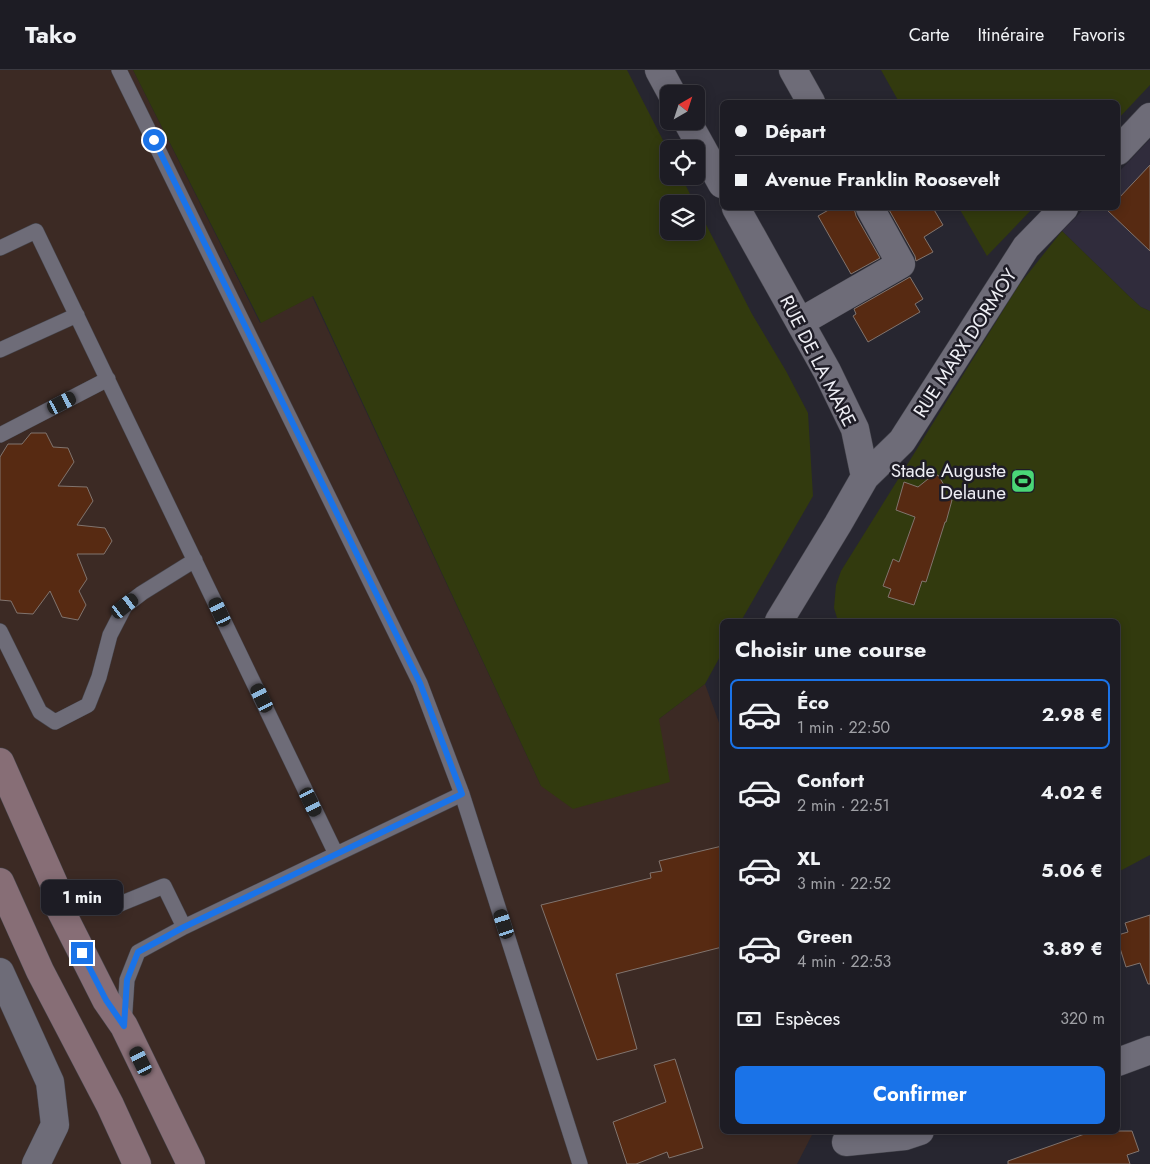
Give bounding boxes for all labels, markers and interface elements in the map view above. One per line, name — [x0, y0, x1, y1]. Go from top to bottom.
text: Tako — [25, 17, 77, 52]
text: Carte — [909, 22, 950, 48]
text: Itinéraire — [978, 22, 1044, 48]
text: Favoris — [1072, 22, 1125, 48]
north arrow — [660, 85, 705, 130]
map controls — [660, 85, 705, 240]
text: Départ — [765, 118, 826, 145]
route start — [143, 129, 165, 151]
button: locate — [660, 140, 705, 185]
text: Avenue Franklin Roosevelt — [765, 166, 1000, 193]
button: layers — [660, 195, 705, 240]
street label: RUE MARX DORMOY — [907, 263, 1023, 423]
street label: RUE DE LA MARE — [773, 291, 863, 431]
car — [45, 390, 78, 416]
place label: Stade Auguste Delaune — [891, 457, 1006, 506]
sports icon: Stade Auguste Delaune — [1010, 468, 1036, 494]
car — [108, 591, 141, 621]
car — [206, 595, 233, 629]
text: Choisir une course — [735, 633, 926, 665]
car — [248, 681, 275, 715]
text: Éco — [797, 689, 829, 716]
icon: car — [737, 692, 782, 737]
text: 2.98 € — [1042, 701, 1103, 728]
text: 1 min · 22:50 — [797, 716, 890, 739]
text: Confort — [797, 767, 864, 794]
icon: car — [737, 770, 782, 815]
text: 4.02 € — [1040, 779, 1103, 806]
car — [297, 785, 324, 819]
text: 2 min · 22:51 — [797, 794, 890, 817]
text: XL — [797, 845, 820, 872]
icon: car — [737, 848, 782, 893]
text: 5.06 € — [1041, 857, 1103, 884]
text: 3 min · 22:52 — [797, 872, 891, 895]
callout: 1 min — [41, 880, 123, 916]
text: 1 min — [62, 886, 102, 909]
car — [492, 907, 515, 941]
text: Green — [797, 923, 853, 950]
icon: car — [737, 926, 782, 971]
text: 3.89 € — [1043, 935, 1103, 962]
route end — [71, 942, 93, 964]
text: 4 min · 22:53 — [797, 950, 891, 973]
icon: cash — [735, 1005, 763, 1033]
text: Espèces — [775, 1005, 840, 1032]
text: 320 m — [1060, 1007, 1105, 1030]
car — [127, 1044, 154, 1078]
button: Confirmer — [735, 1066, 1105, 1124]

